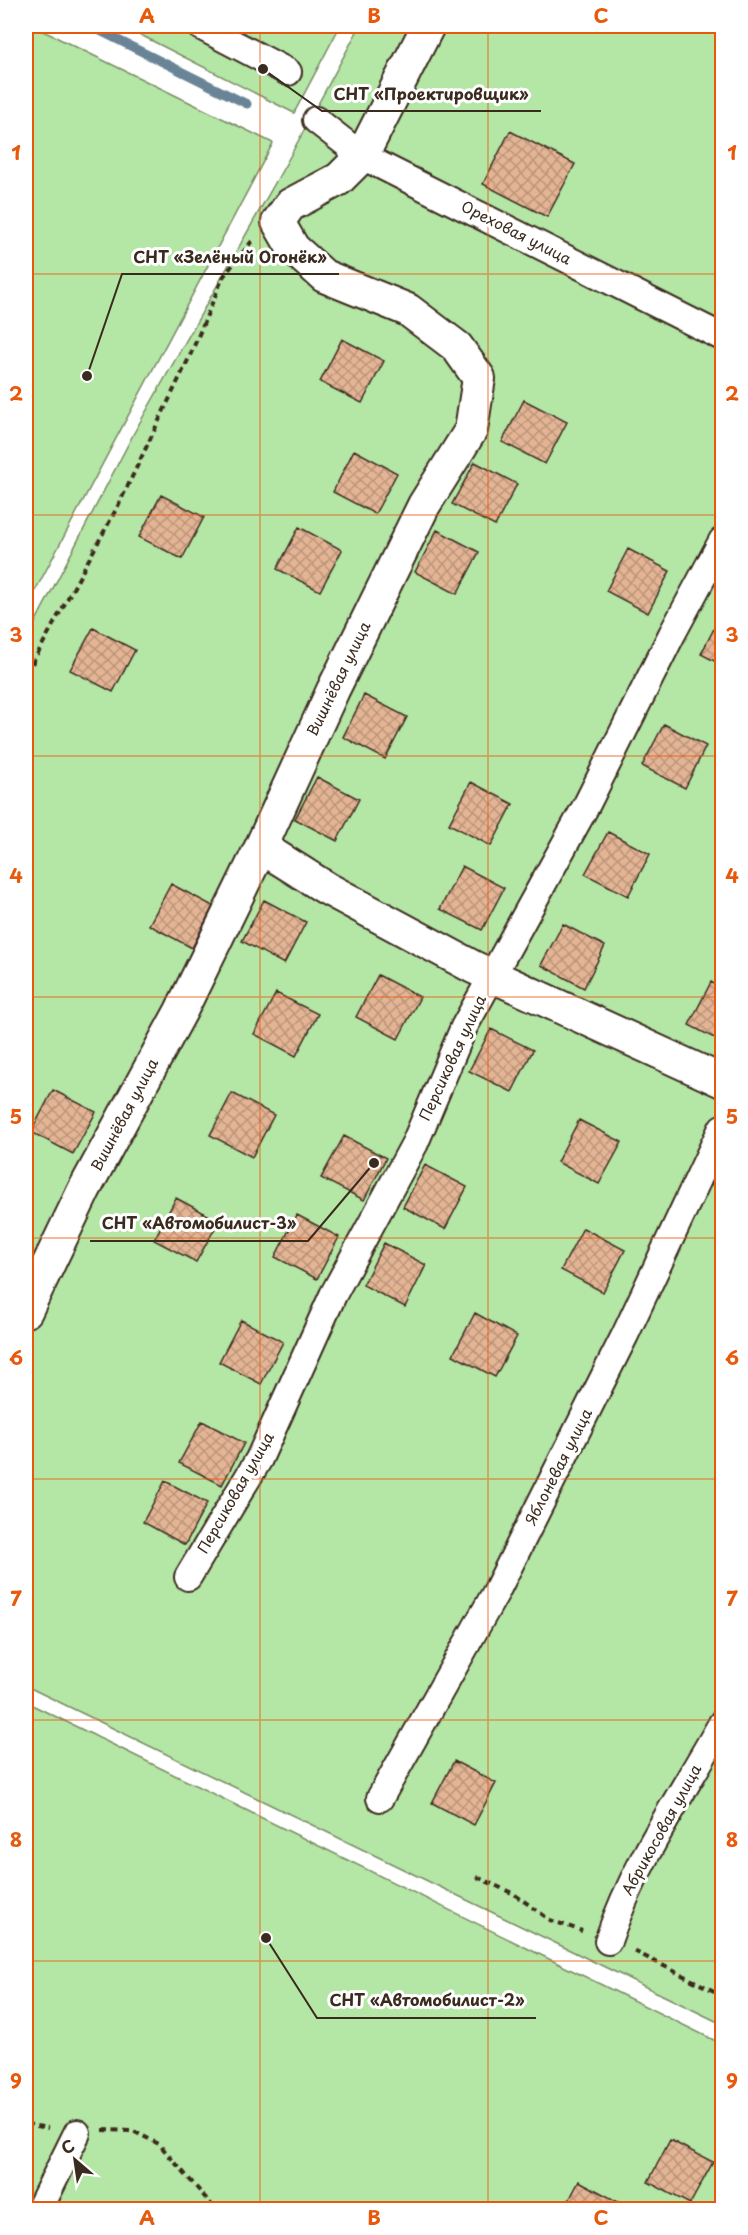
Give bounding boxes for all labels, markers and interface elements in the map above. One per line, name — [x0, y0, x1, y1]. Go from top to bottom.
text: A — [139, 0, 155, 30]
text: B — [367, 0, 381, 30]
text: C — [593, 0, 609, 30]
callout: СНТ «Проектировщик» — [322, 77, 541, 111]
text: СНТ «Проектировщик» — [333, 81, 529, 105]
text: 1 — [11, 137, 21, 167]
text: 1 — [727, 137, 737, 167]
street label: Ореховая улица — [457, 194, 576, 270]
callout: СНТ «Зелёный Огонёк» — [122, 240, 339, 274]
text: СНТ «Зелёный Огонёк» — [133, 244, 327, 268]
text: 2 — [9, 378, 23, 408]
text: 2 — [725, 378, 739, 408]
street label: Вишнёвая улица — [300, 617, 376, 740]
text: 3 — [9, 619, 23, 649]
text: 3 — [725, 619, 739, 649]
text: 4 — [9, 860, 23, 890]
text: 4 — [725, 860, 739, 890]
street label: Персиковая улица — [412, 990, 491, 1124]
street label: Вишнёвая улица — [84, 1053, 163, 1175]
text: 5 — [10, 1101, 22, 1131]
text: 5 — [726, 1101, 738, 1131]
callout: СНТ «Автомобилист-3» — [90, 1207, 308, 1241]
text: СНТ «Автомобилист-3» — [102, 1210, 297, 1234]
text: 6 — [9, 1342, 23, 1372]
text: 6 — [725, 1342, 739, 1372]
street label: Яблоневая улица — [518, 1404, 597, 1529]
street label: Персиковая улица — [191, 1427, 279, 1557]
text: 7 — [10, 1583, 22, 1613]
text: 7 — [726, 1583, 738, 1613]
street label: Абрикосовая улица — [615, 1759, 707, 1899]
text: 8 — [10, 1824, 22, 1854]
text: 8 — [726, 1824, 738, 1854]
callout: СНТ «Автомобилист-2» — [317, 1984, 536, 2018]
text: СНТ «Автомобилист-2» — [329, 1987, 525, 2011]
text: 9 — [10, 2065, 22, 2095]
text: 9 — [726, 2065, 738, 2095]
north arrow — [45, 2130, 105, 2190]
text: С — [56, 2133, 78, 2159]
text: A — [139, 2202, 155, 2232]
text: B — [367, 2202, 381, 2232]
text: C — [593, 2202, 609, 2232]

